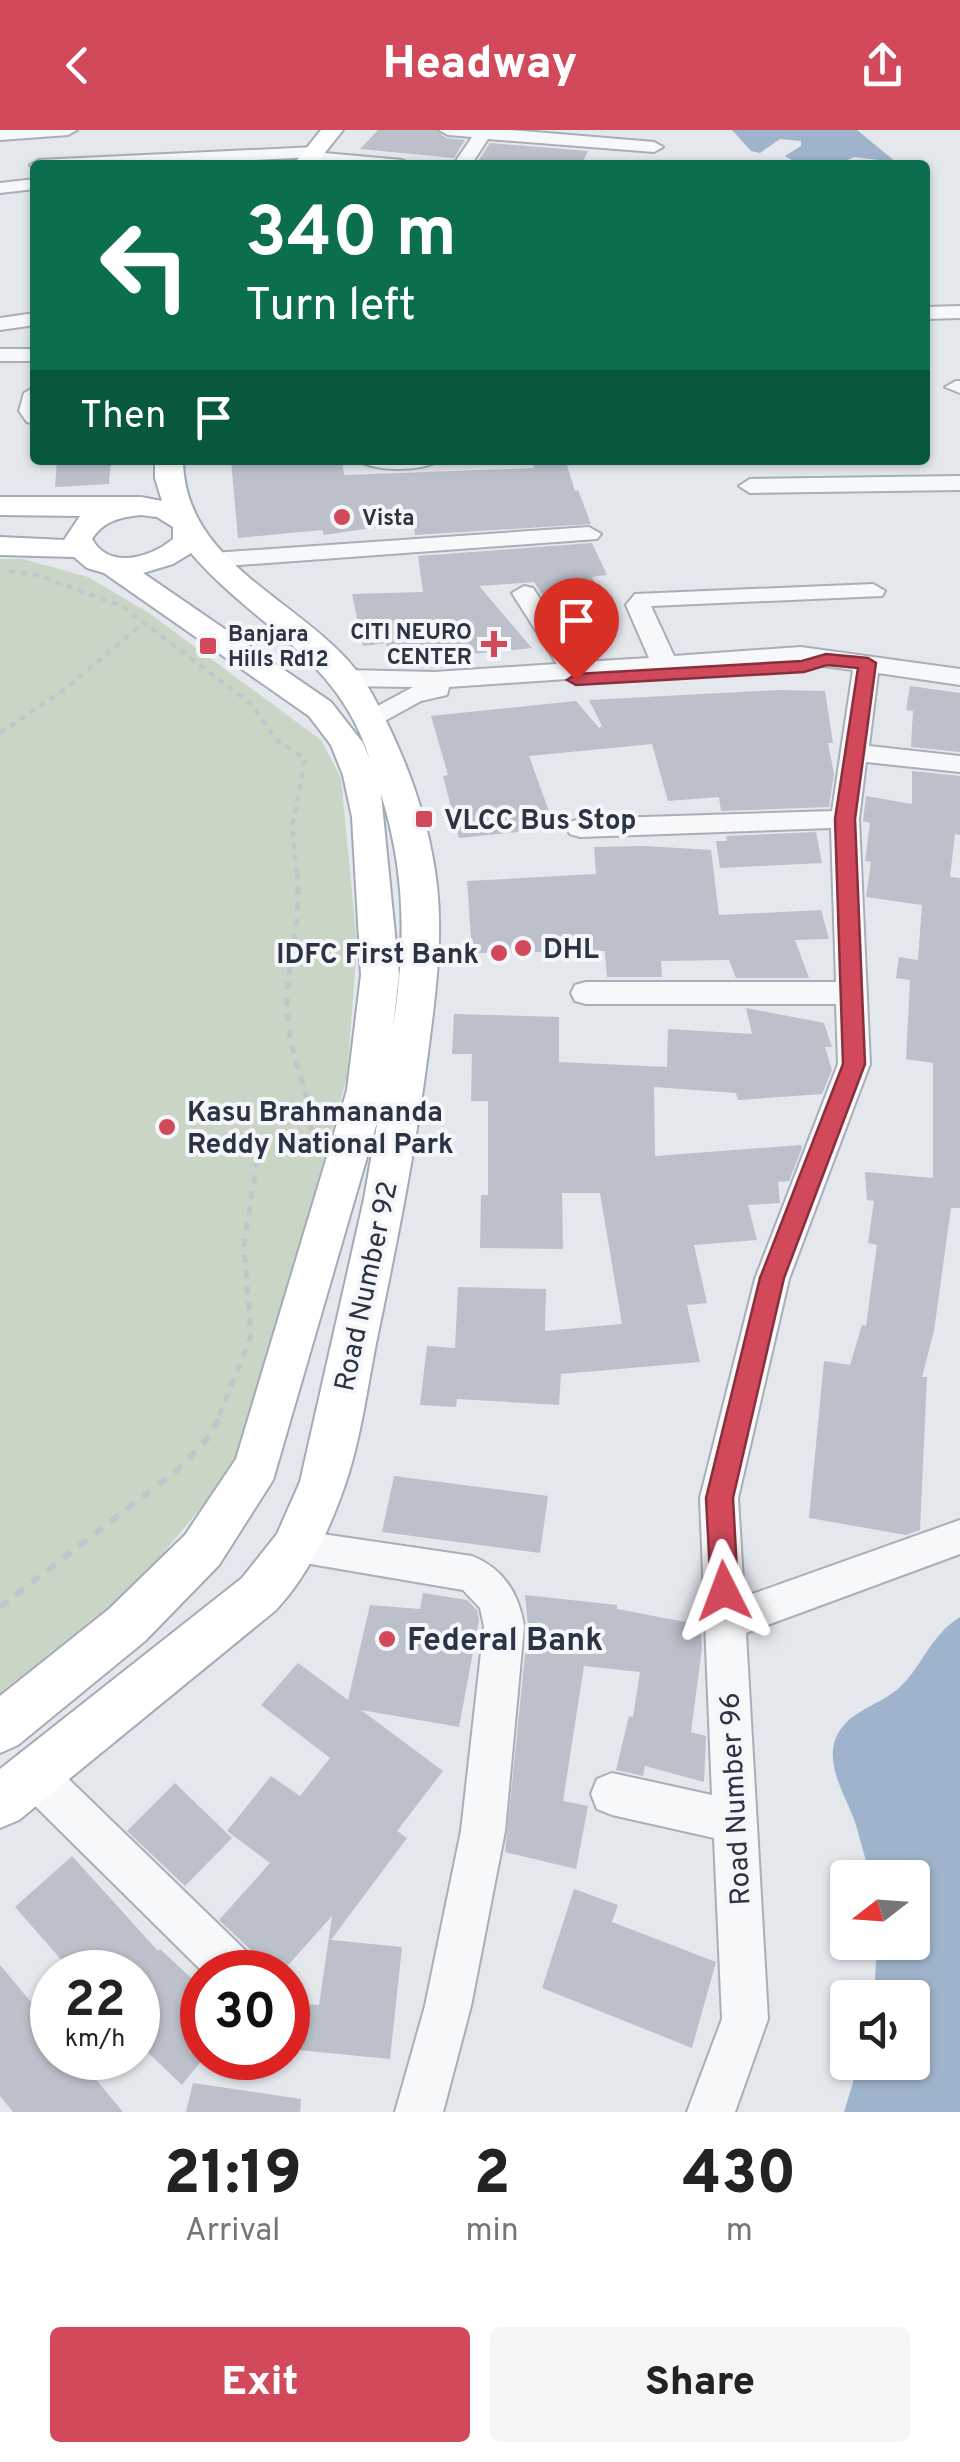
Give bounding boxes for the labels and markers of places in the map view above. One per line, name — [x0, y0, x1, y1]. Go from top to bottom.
marker: Vista — [331, 506, 353, 528]
place label: Vista — [362, 506, 415, 533]
pin — [534, 578, 619, 681]
place label: CITI NEURO CENTER — [350, 620, 472, 672]
place label: Banjara Hills Rd12 — [228, 622, 329, 674]
marker: CITI NEURO CENTER — [481, 631, 507, 657]
marker: Banjara Hills Rd12 — [197, 635, 219, 657]
place label: VLCC Bus Stop — [444, 804, 636, 840]
marker: VLCC Bus Stop — [413, 808, 435, 830]
place label: DHL — [543, 933, 599, 969]
marker: DHL — [512, 937, 534, 959]
place label: IDFC First Bank — [276, 938, 479, 974]
marker: IDFC First Bank — [488, 942, 510, 964]
place label: Kasu Brahmananda Reddy National Park — [187, 1096, 454, 1164]
marker: Kasu Brahmananda Reddy National Park — [156, 1116, 178, 1138]
place label: Federal Bank — [407, 1622, 603, 1662]
marker: Federal Bank — [376, 1628, 398, 1650]

